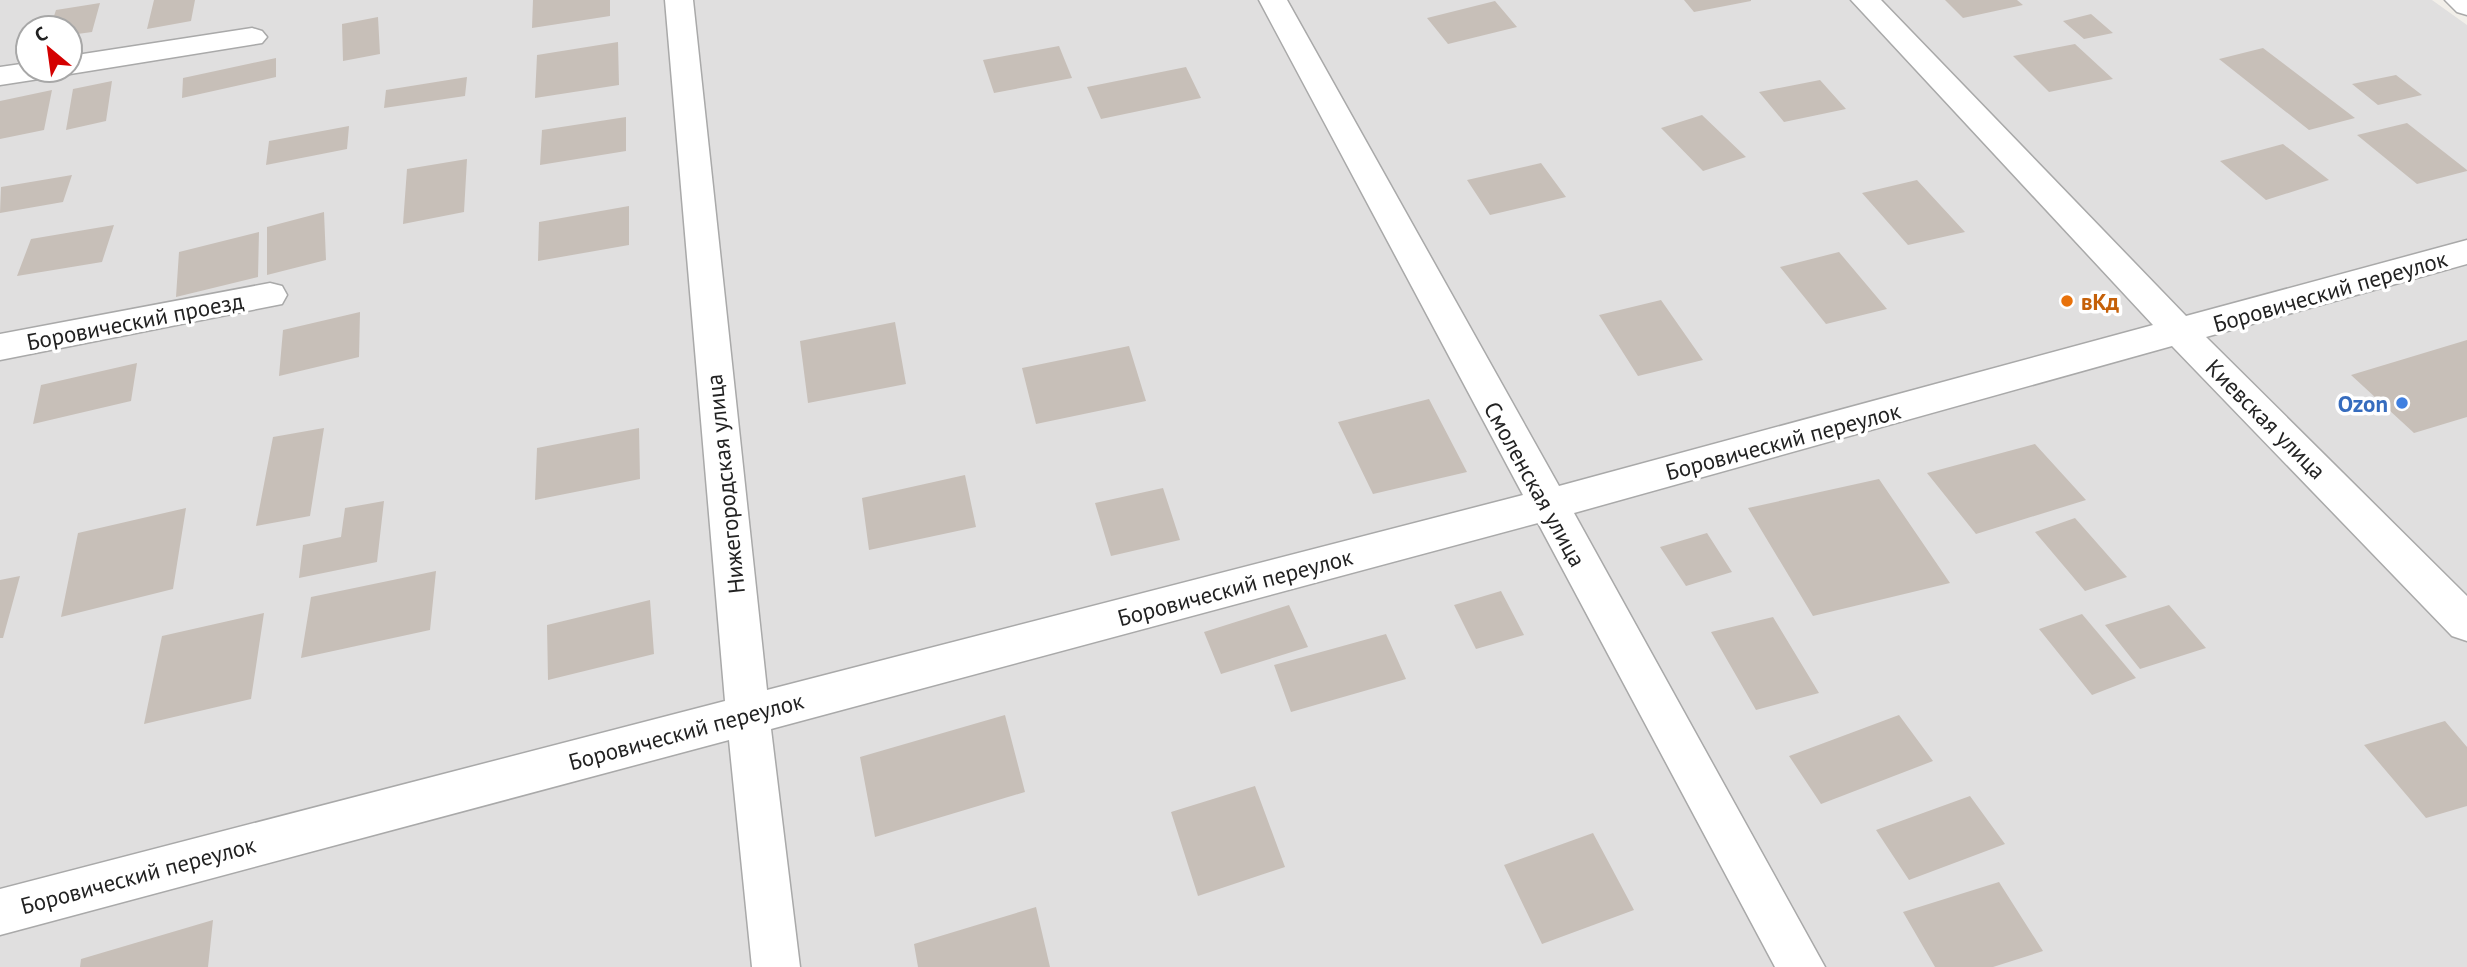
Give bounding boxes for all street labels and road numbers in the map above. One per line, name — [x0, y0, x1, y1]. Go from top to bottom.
street label: Боровический переулок — [2210, 244, 2450, 338]
street label: Боровический проезд — [24, 286, 246, 356]
street label: Киевская улица — [2200, 353, 2332, 485]
street label: Нижегородская улица — [699, 373, 751, 595]
street label: Смоленская улица — [1478, 396, 1592, 572]
street label: Боровический переулок — [1662, 396, 1904, 486]
street label: Боровический переулок — [1114, 542, 1356, 632]
street label: Боровический переулок — [565, 686, 807, 776]
street label: Боровический переулок — [17, 830, 259, 920]

